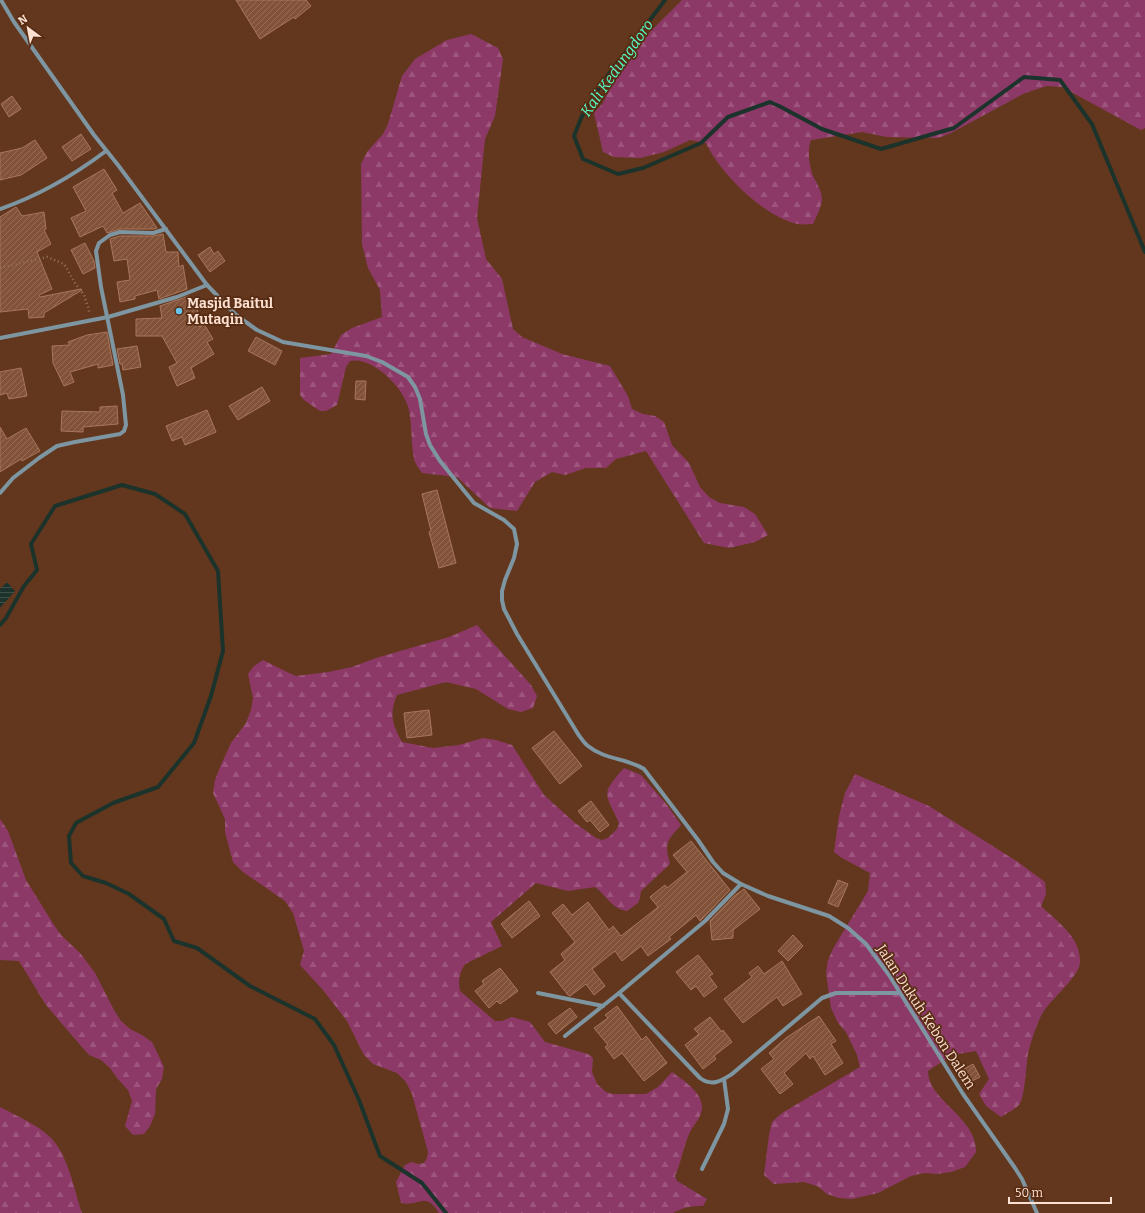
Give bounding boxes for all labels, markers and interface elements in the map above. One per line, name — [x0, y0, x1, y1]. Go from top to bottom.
north arrow — [8, 8, 48, 48]
text: N — [16, 12, 30, 28]
water label: Kali Kedungdoro — [577, 16, 657, 120]
place label: Masjid Baitul Mutaqin — [187, 295, 274, 328]
marker: Masjid Baitul Mutaqin — [174, 306, 184, 316]
street label: Jalan Dukuh Kebon Dalem — [872, 941, 979, 1093]
scale bar — [1009, 1179, 1111, 1205]
text: 50 m — [1015, 1186, 1044, 1200]

